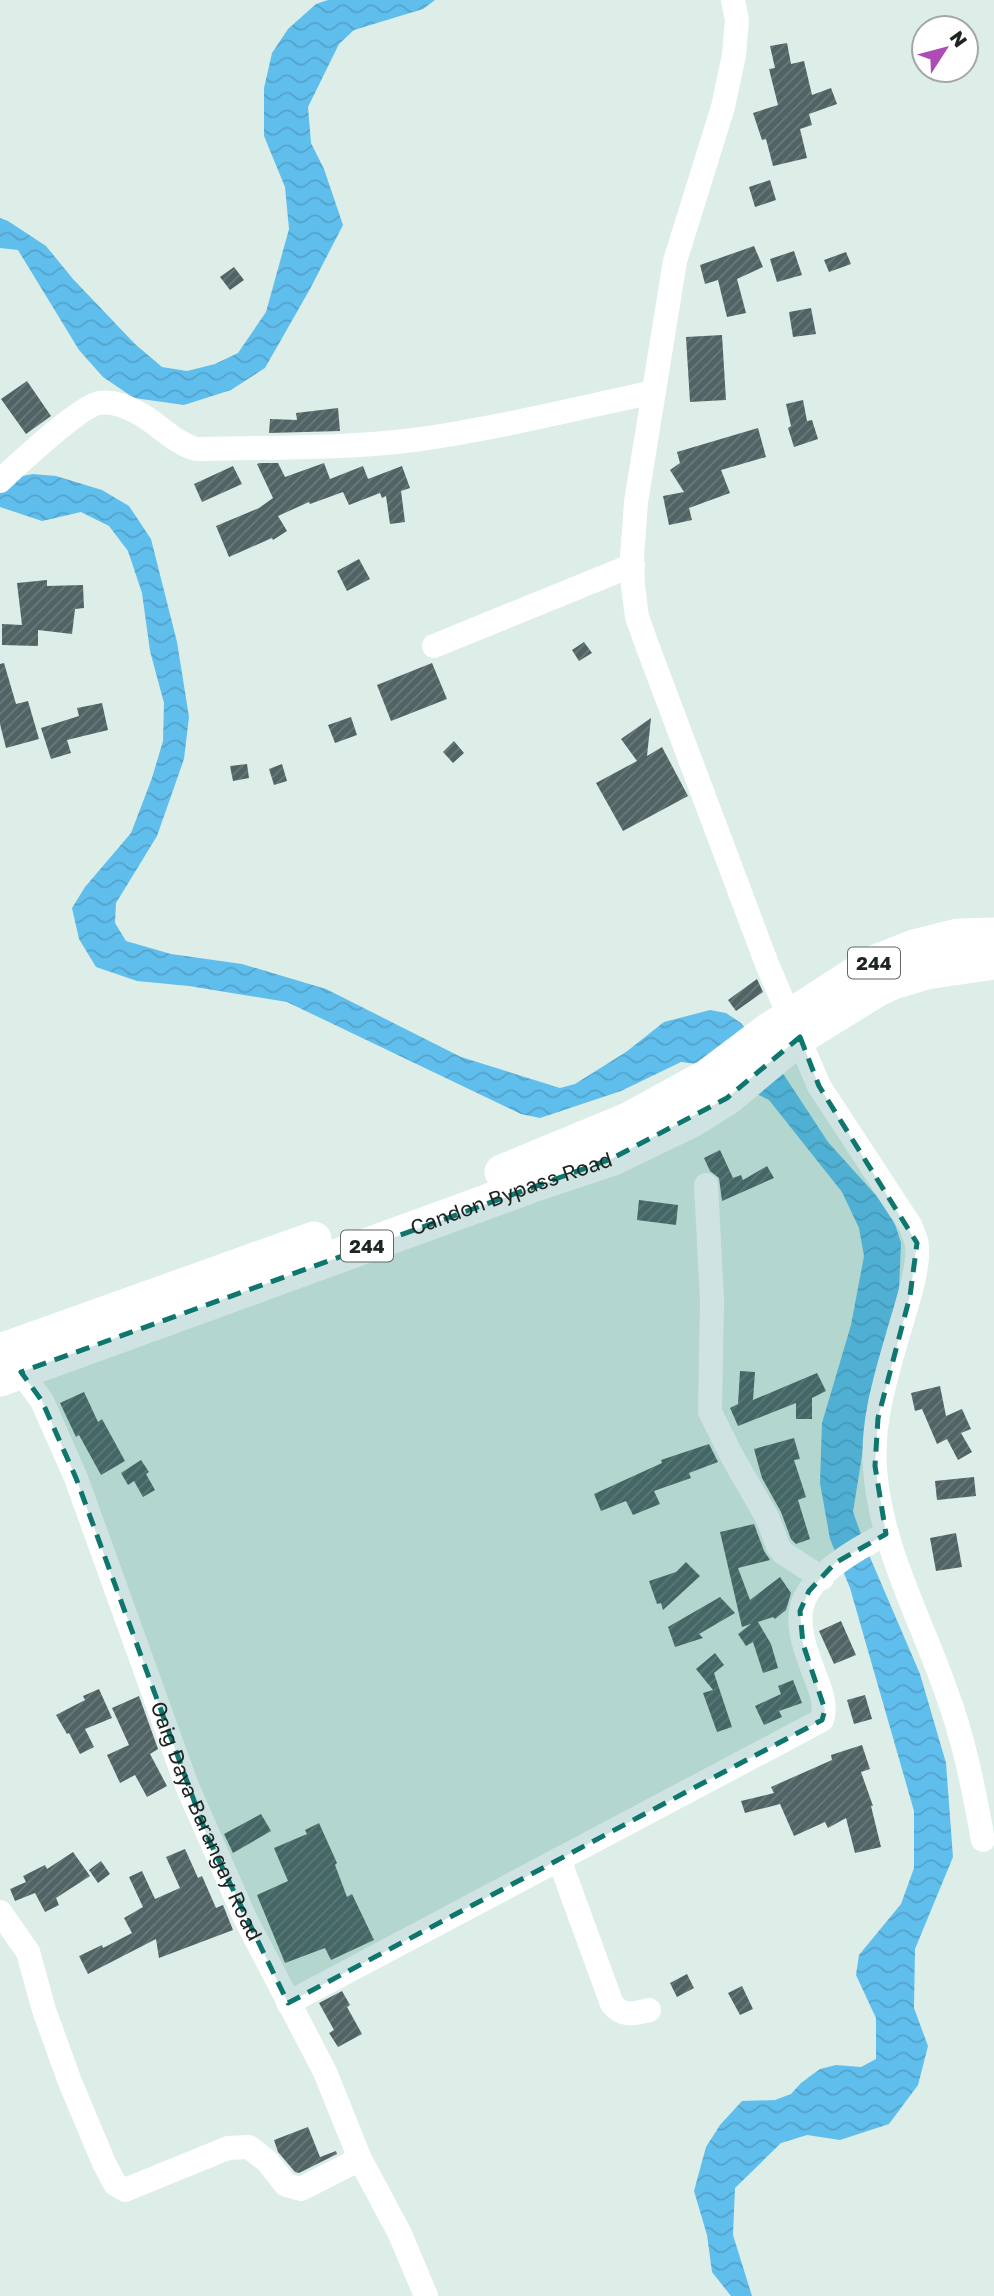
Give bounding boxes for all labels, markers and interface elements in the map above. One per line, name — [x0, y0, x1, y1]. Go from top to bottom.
north arrow — [910, 14, 980, 84]
text: N — [946, 26, 973, 51]
road number: 244 — [848, 948, 900, 979]
street label: Candon Bypass Road — [407, 1146, 615, 1240]
road number: 244 — [341, 1230, 393, 1262]
street label: Oaig Daya Barangay Road — [146, 1698, 269, 1945]

